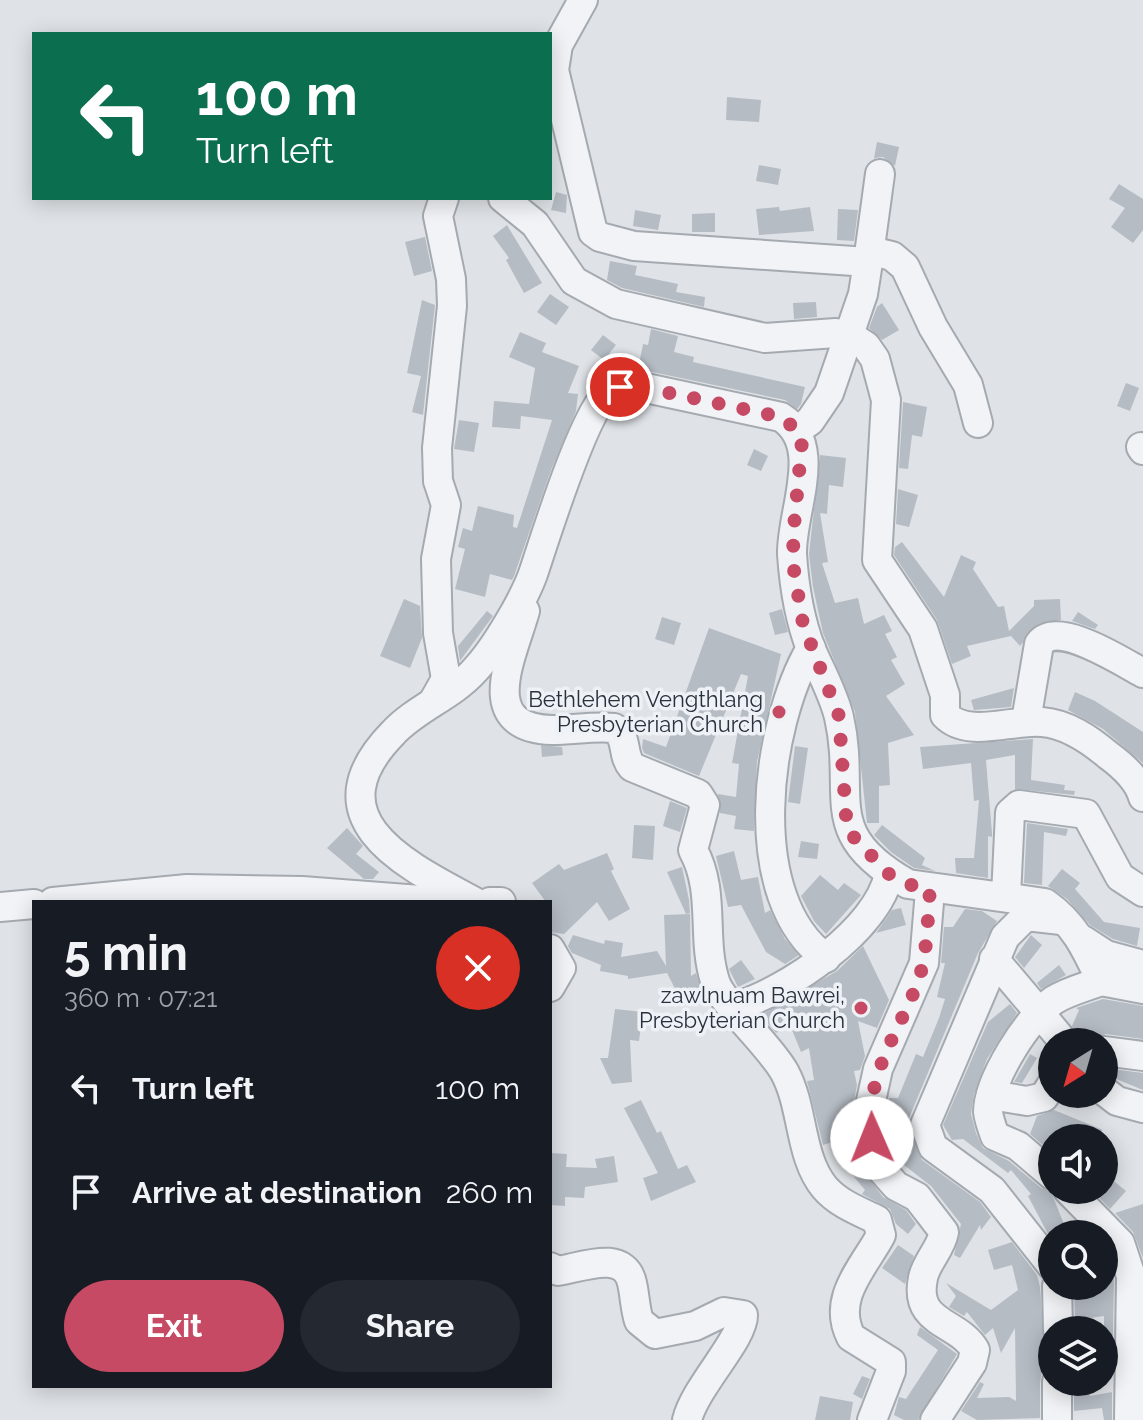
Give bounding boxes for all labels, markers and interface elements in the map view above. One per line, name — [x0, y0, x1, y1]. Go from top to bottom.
text: 100 m — [196, 62, 358, 128]
icon: left — [64, 64, 168, 168]
text: Turn left — [196, 129, 334, 171]
pin — [586, 353, 654, 421]
icon: arrive — [598, 365, 642, 409]
place label: Bethlehem Vengthlang Presbyterian Church — [528, 686, 763, 737]
marker: Bethlehem Vengthlang Presbyterian Church — [770, 703, 788, 721]
text: 5 min — [64, 925, 188, 981]
button: close — [436, 926, 520, 1010]
place label: zawlnuam Bawrei, Presbyterian Church — [639, 982, 845, 1033]
text: 360 m · 07:21 — [64, 983, 217, 1013]
marker: zawlnuam Bawrei, Presbyterian Church — [852, 999, 870, 1017]
north arrow — [1038, 1028, 1118, 1108]
map controls — [1038, 1028, 1118, 1396]
icon: left — [64, 1066, 108, 1110]
text: Turn left — [132, 1071, 254, 1106]
text: 100 m — [435, 1071, 520, 1106]
position arrow — [830, 1096, 914, 1180]
button: sound — [1038, 1124, 1118, 1204]
icon: arrive — [64, 1170, 108, 1214]
text: Arrive at destination — [132, 1175, 422, 1210]
text: 260 m — [446, 1175, 533, 1210]
button: search — [1038, 1220, 1118, 1300]
button: Exit — [64, 1280, 284, 1372]
button: Share — [300, 1280, 520, 1372]
button: layers — [1038, 1316, 1118, 1396]

